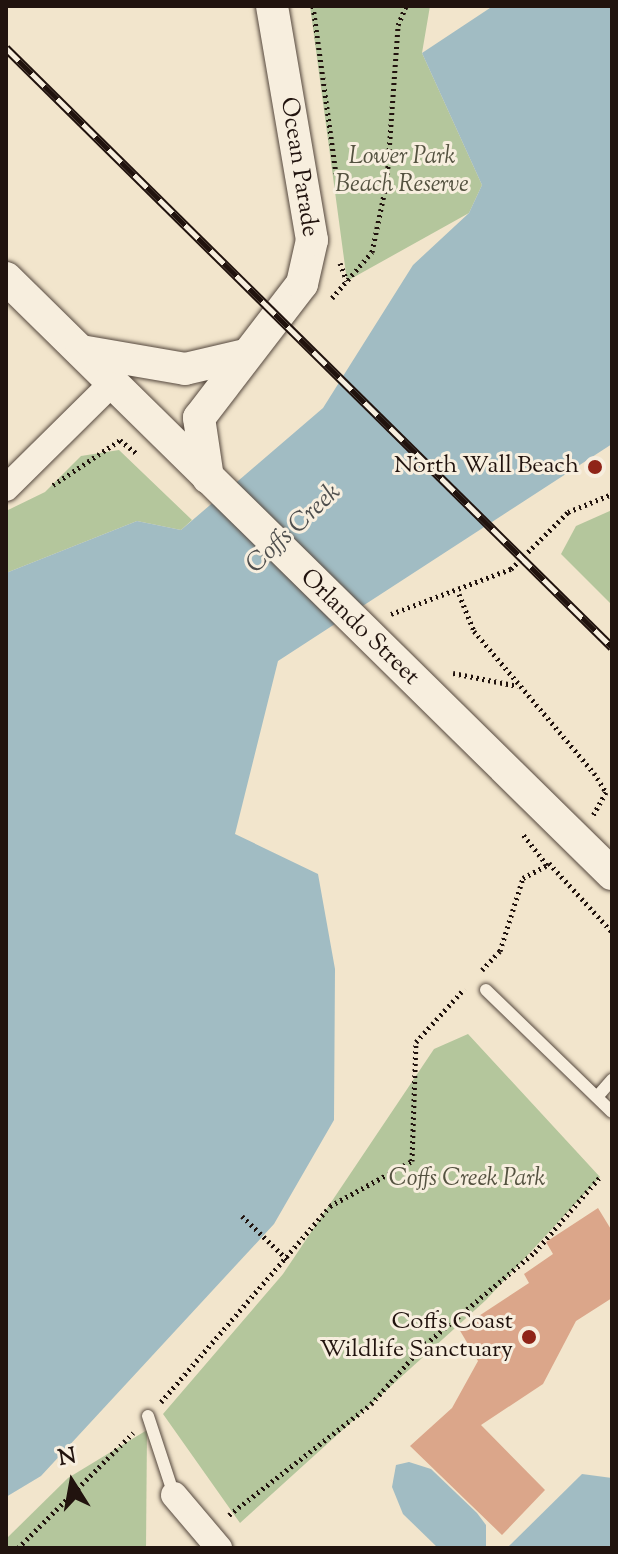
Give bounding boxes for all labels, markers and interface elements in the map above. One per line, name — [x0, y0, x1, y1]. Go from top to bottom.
street label: Ocean Parade — [273, 95, 323, 239]
park label: Lower Park Beach Reserve — [335, 144, 469, 200]
place label: North Wall Beach — [394, 453, 579, 481]
marker: North Wall Beach — [586, 458, 604, 476]
water label: Coffs Creek — [240, 477, 348, 581]
street label: Orlando Street — [293, 564, 425, 692]
park label: Coffs Creek Park — [389, 1166, 545, 1194]
place label: Coffs Coast Wildlife Sanctuary — [320, 1309, 513, 1365]
marker: Coffs Coast Wildlife Sanctuary — [520, 1328, 538, 1346]
text: N — [56, 1441, 79, 1476]
north arrow — [32, 1442, 112, 1522]

